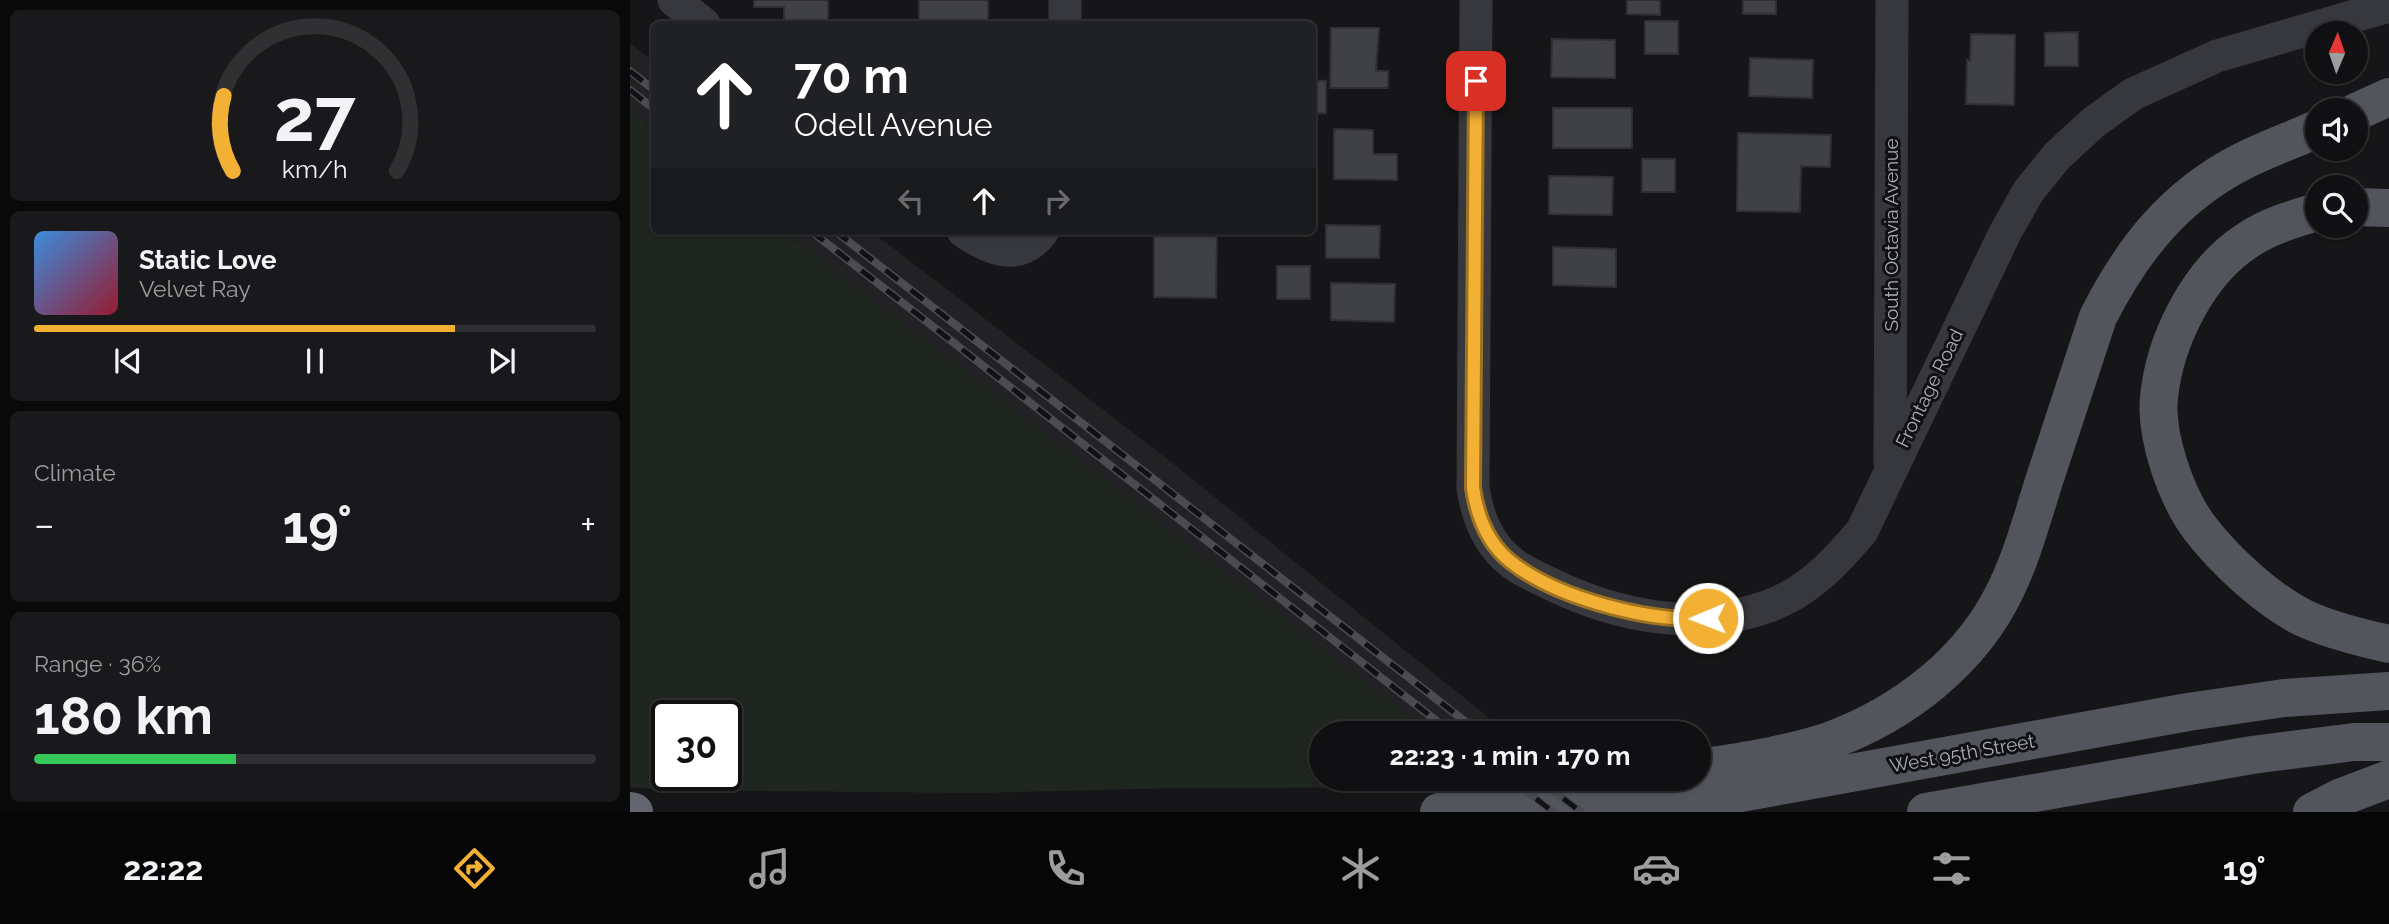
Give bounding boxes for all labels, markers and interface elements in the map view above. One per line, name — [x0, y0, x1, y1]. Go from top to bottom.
north arrow — [2305, 21, 2368, 84]
map controls — [2305, 21, 2368, 238]
text: 70 m — [794, 47, 909, 104]
icon: ahead — [679, 49, 770, 140]
pin — [1446, 51, 1506, 111]
icon: arrive — [1457, 62, 1495, 100]
text: 27 — [274, 74, 356, 159]
button: sound — [2305, 98, 2368, 161]
text: Odell Avenue — [794, 106, 993, 143]
street label: South Octavia Avenue — [1880, 138, 1902, 332]
text: km/h — [282, 154, 348, 184]
button: search — [2305, 175, 2368, 238]
icon: left — [892, 182, 930, 220]
icon: ahead — [965, 182, 1003, 220]
icon: right — [1038, 182, 1076, 220]
text: Static Love — [139, 245, 277, 275]
text: Velvet Ray — [139, 275, 251, 302]
street label: Frontage Road — [1891, 325, 1967, 451]
icon: previous — [109, 342, 147, 380]
icon: pause — [296, 342, 334, 380]
icon: next — [483, 342, 521, 380]
text: Climate — [34, 459, 116, 486]
text: 19° — [283, 494, 352, 555]
text: − — [34, 502, 54, 547]
text: + — [580, 502, 596, 547]
position arrow — [1671, 581, 1745, 655]
text: Range · 36% — [34, 650, 161, 677]
text: 180 km — [34, 685, 213, 746]
speed limit sign: 30 — [651, 700, 742, 791]
street label: West 95th Street — [1888, 729, 2037, 777]
text: 22:23 · 1 min · 170 m — [1389, 741, 1631, 771]
icon: directions — [450, 844, 499, 893]
icon: music — [745, 844, 794, 893]
icon: phone — [1041, 844, 1090, 893]
icon: climate — [1336, 844, 1385, 893]
icon: car — [1632, 844, 1681, 893]
icon: filters — [1927, 844, 1976, 893]
text: 22:22 — [123, 850, 203, 887]
text: 19° — [2223, 850, 2266, 887]

